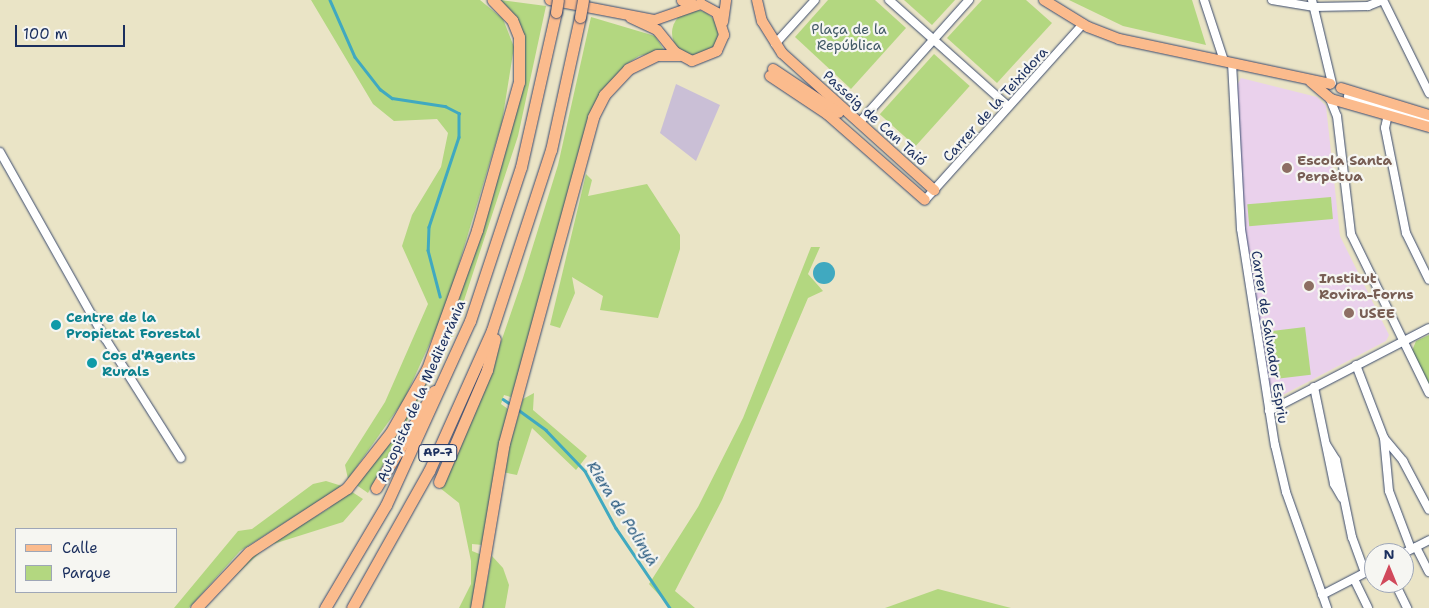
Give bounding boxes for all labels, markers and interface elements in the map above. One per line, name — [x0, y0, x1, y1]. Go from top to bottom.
scale bar — [18, 15, 128, 47]
park label: Plaça de la República — [811, 21, 887, 54]
text: 100 m — [23, 24, 68, 44]
street label: Carrer de la Teixidora — [939, 43, 1051, 165]
street label: Passeig de Can Taió — [820, 67, 930, 169]
place label: Escola Santa Perpètua — [1297, 152, 1392, 184]
marker: Escola Santa Perpètua — [1281, 162, 1293, 174]
street label: Carrer de Salvador Espriu — [1248, 249, 1292, 425]
place label: Institut Rovira-Forns — [1319, 270, 1414, 302]
marker: Institut Rovira-Forns — [1303, 280, 1315, 292]
street label: Autopista de la Mediterrània — [373, 297, 469, 485]
place label: USEE — [1359, 305, 1395, 321]
marker: USEE — [1343, 307, 1355, 319]
place label: Centre de la Propietat Forestal — [66, 309, 200, 342]
marker: Centre de la Propietat Forestal — [50, 319, 62, 331]
place label: Cos d'Agents Rurals — [102, 347, 196, 380]
marker: Cos d'Agents Rurals — [86, 357, 98, 369]
road number: AP-7 — [418, 443, 458, 462]
water label: Riera de Polinyà — [583, 458, 661, 570]
legend — [15, 528, 178, 593]
text: Calle — [62, 538, 98, 558]
north arrow — [1364, 543, 1414, 593]
text: N — [1383, 545, 1395, 563]
text: Parque — [62, 563, 111, 583]

